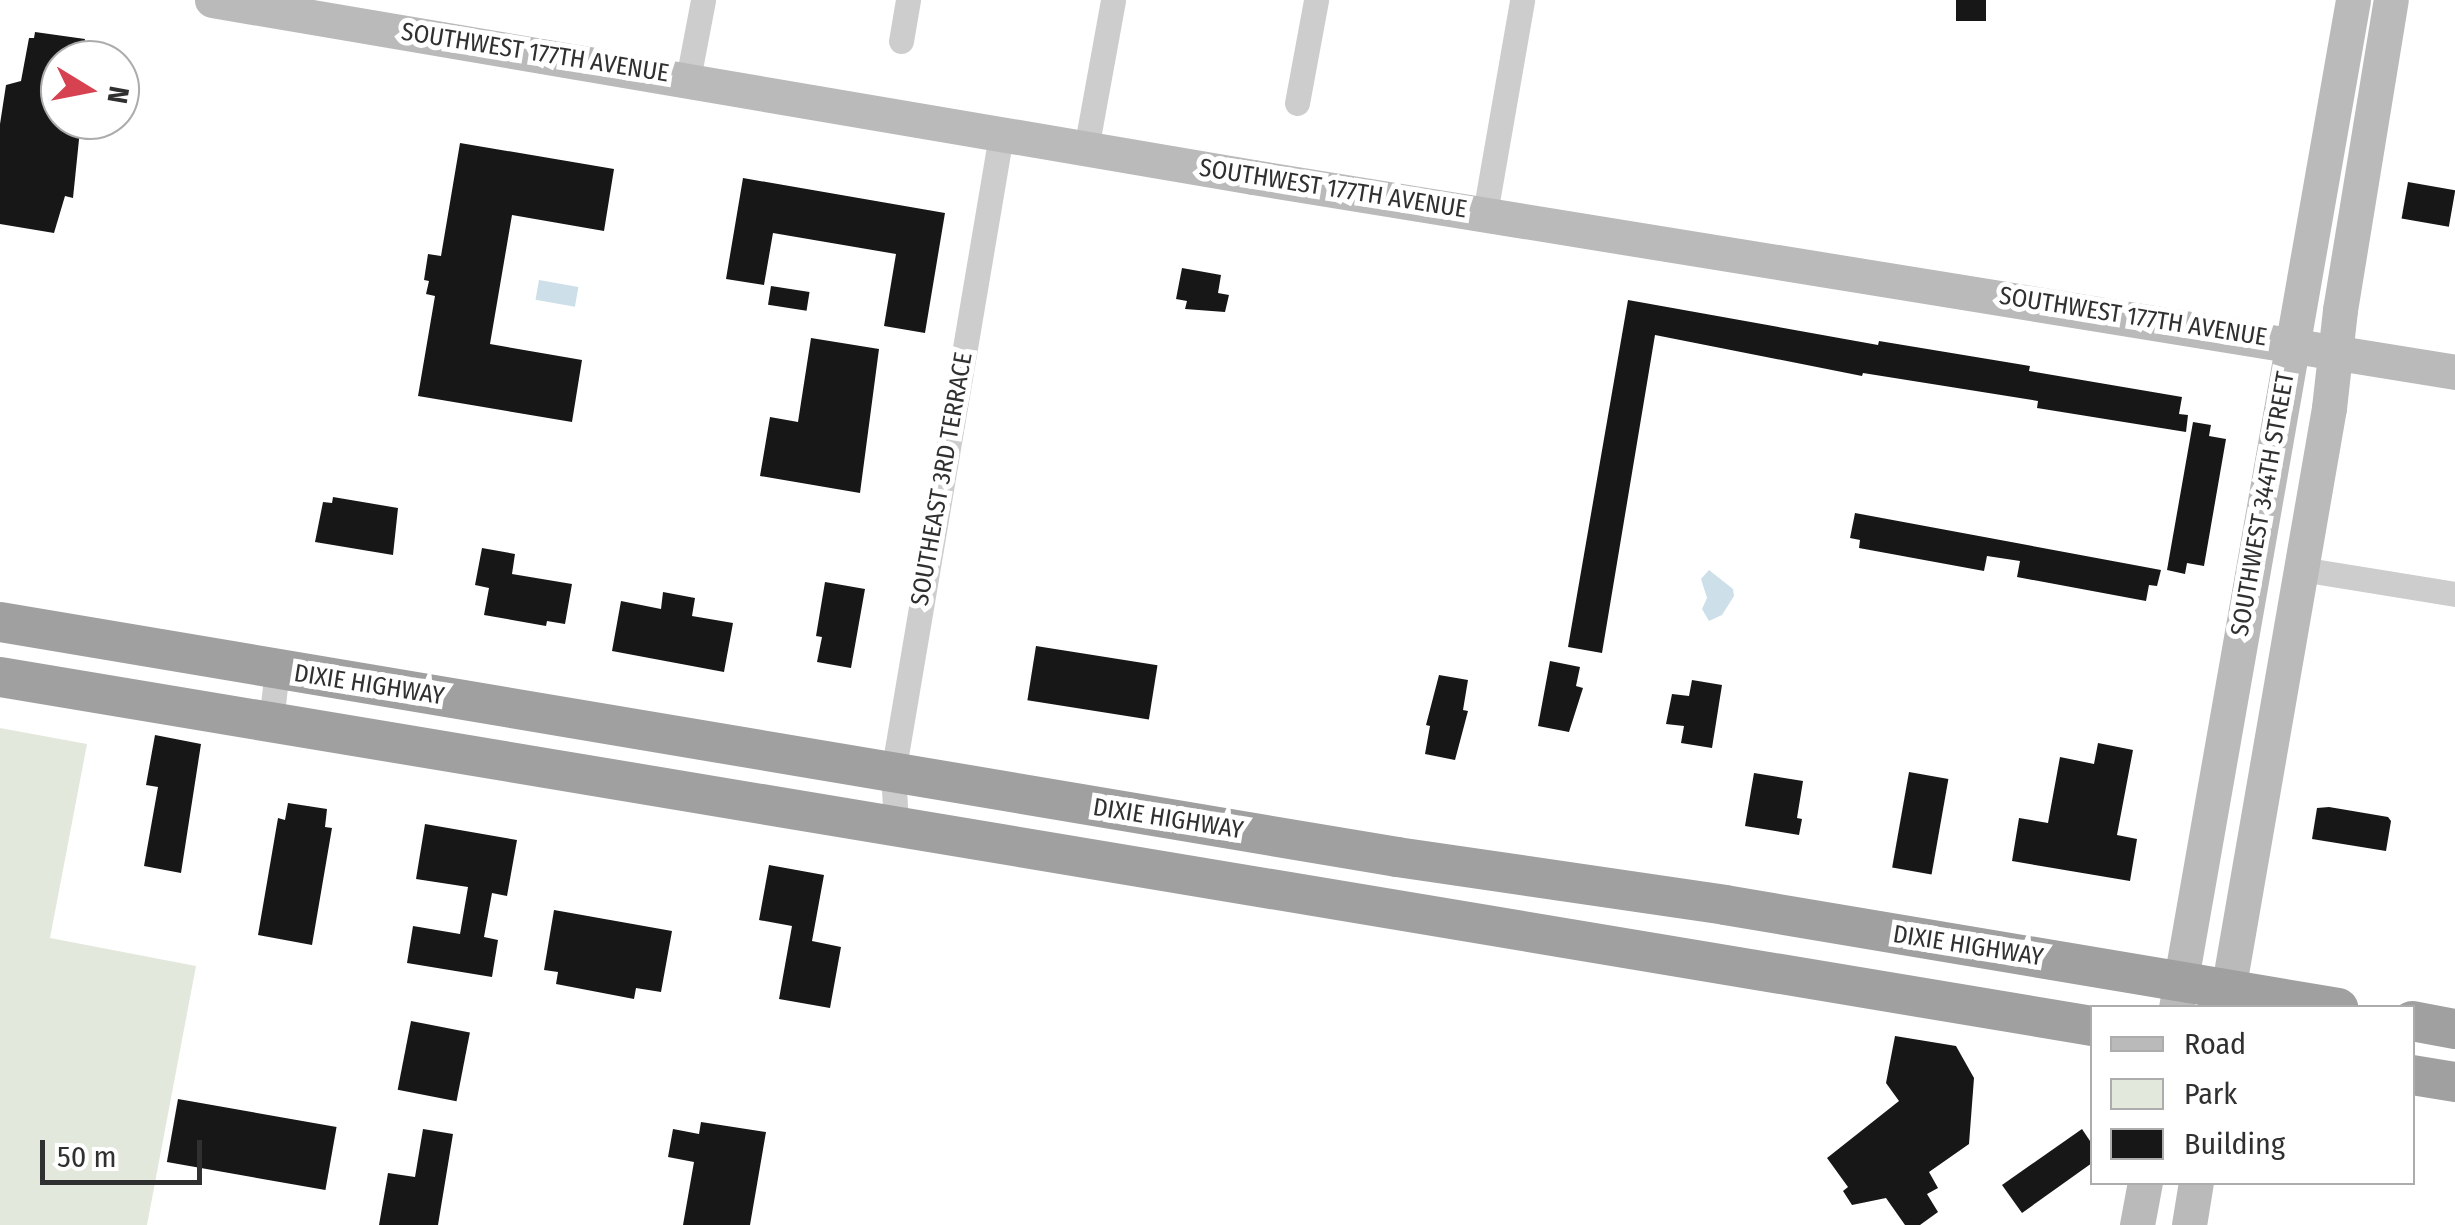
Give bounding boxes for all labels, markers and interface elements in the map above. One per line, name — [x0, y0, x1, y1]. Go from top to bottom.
street label: SOUTHWEST 177TH AVENUE — [399, 17, 671, 89]
north arrow — [40, 40, 140, 140]
text: N — [100, 84, 136, 106]
street label: SOUTHWEST 177TH AVENUE — [1197, 153, 1469, 225]
street label: SOUTHWEST 177TH AVENUE — [1997, 281, 2269, 353]
street label: SOUTHEAST 3RD TERRACE — [905, 350, 979, 608]
street label: SOUTHWEST 344TH STREET — [2225, 370, 2301, 638]
street label: DIXIE HIGHWAY — [292, 658, 446, 712]
street label: DIXIE HIGHWAY — [1091, 792, 1245, 846]
street label: DIXIE HIGHWAY — [1891, 919, 2045, 973]
legend — [2090, 1005, 2415, 1185]
text: Road — [2184, 1026, 2246, 1062]
text: Park — [2184, 1076, 2237, 1112]
scale bar — [45, 1120, 208, 1182]
text: Building — [2184, 1126, 2285, 1162]
text: 50 m — [57, 1139, 117, 1175]

